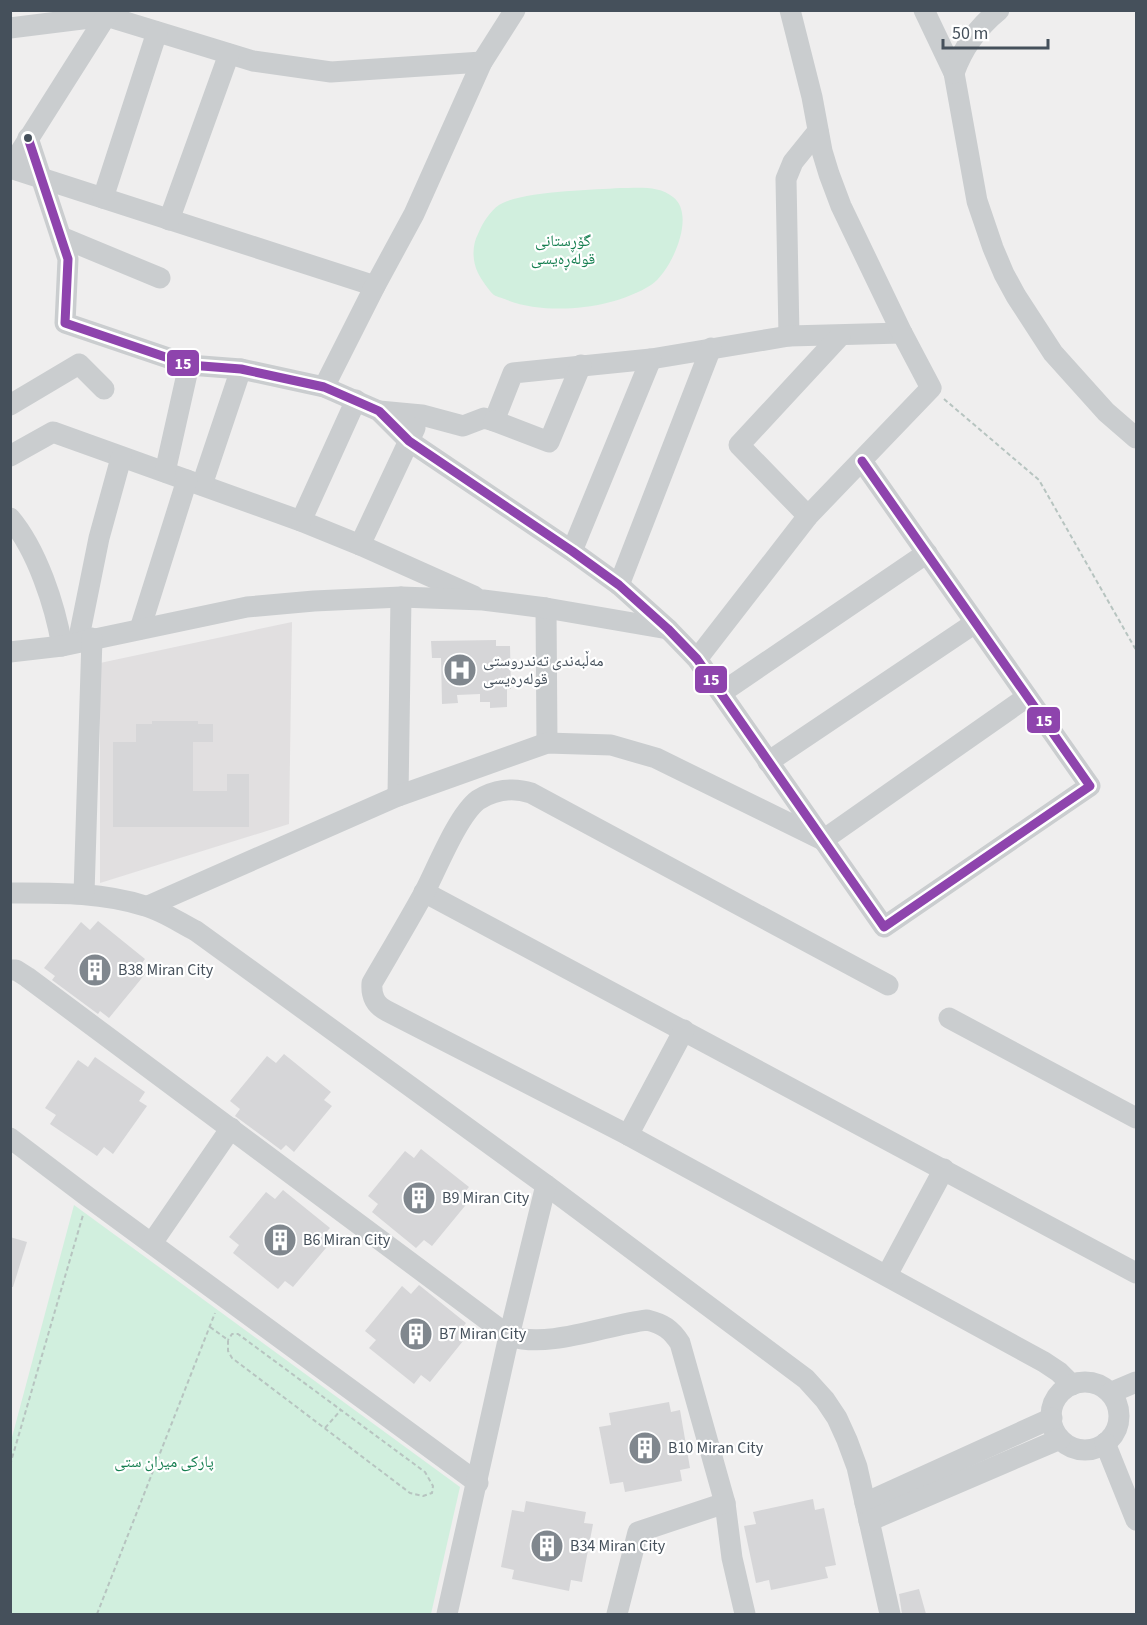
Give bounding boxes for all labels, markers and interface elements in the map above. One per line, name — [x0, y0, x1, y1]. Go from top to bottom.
scale bar — [943, 12, 1048, 50]
text: 50 m — [952, 21, 988, 46]
unlabelled marker — [22, 132, 34, 144]
park label: گۆڕستانی قولەڕەیسی — [531, 230, 595, 271]
line badge: 15 — [166, 349, 200, 377]
text: 15 — [175, 353, 191, 375]
place label: مەڵبەندی تەندروستی قولەرەیسی — [483, 650, 604, 690]
hospital icon: مەڵبەندی تەندروستی قولەرەیسی — [442, 652, 478, 688]
line badge: 15 — [694, 665, 728, 694]
text: 15 — [703, 669, 719, 691]
line badge: 15 — [1026, 706, 1061, 734]
text: 15 — [1036, 710, 1052, 732]
building icon: B38 Miran City — [77, 952, 113, 988]
place label: B38 Miran City — [118, 959, 214, 981]
building icon: B9 Miran City — [401, 1180, 437, 1216]
place label: B9 Miran City — [442, 1187, 530, 1209]
building icon: B6 Miran City — [262, 1222, 298, 1258]
place label: B6 Miran City — [303, 1229, 391, 1251]
building icon: B7 Miran City — [398, 1316, 434, 1352]
place label: B7 Miran City — [439, 1323, 527, 1345]
building icon: B10 Miran City — [627, 1430, 663, 1466]
place label: B10 Miran City — [668, 1437, 764, 1459]
park label: پارکی میران ستی — [114, 1451, 214, 1473]
building icon: B34 Miran City — [529, 1528, 565, 1564]
place label: B34 Miran City — [570, 1535, 666, 1557]

